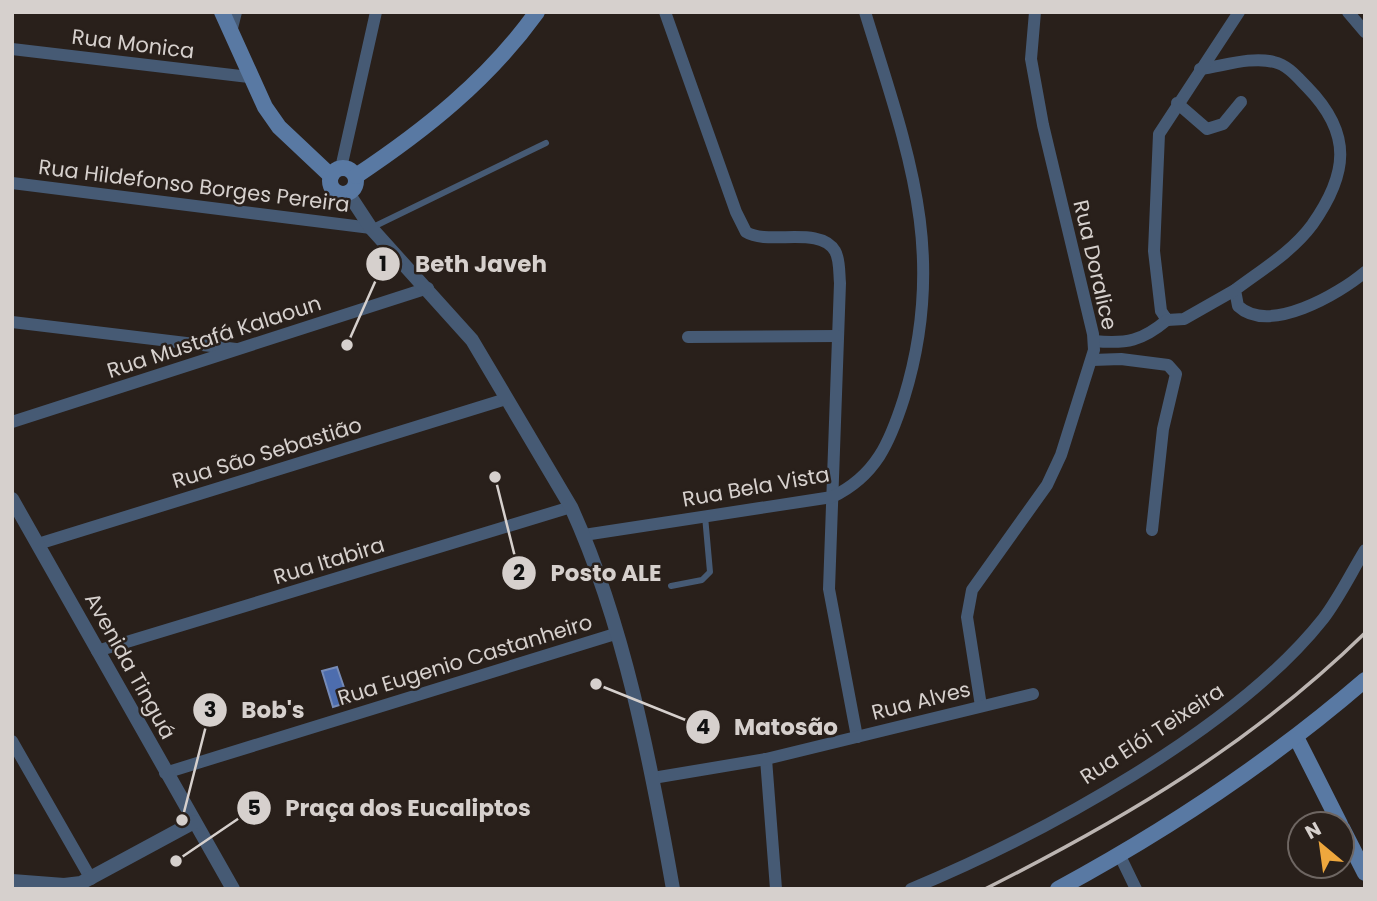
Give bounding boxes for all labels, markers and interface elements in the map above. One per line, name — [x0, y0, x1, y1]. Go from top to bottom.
street label: Rua Monica — [70, 22, 196, 65]
street label: Rua Hildefonso Borges Pereira — [37, 152, 351, 219]
street label: Rua Doralice — [1066, 197, 1125, 333]
callout: Beth Javeh — [366, 242, 561, 286]
text: Beth Javeh — [415, 248, 547, 280]
text: 1 — [379, 249, 387, 278]
street label: Rua Mustafá Kalaoun — [103, 288, 325, 385]
street label: Rua São Sebastião — [169, 410, 365, 495]
street label: Rua Bela Vista — [680, 459, 832, 514]
street label: Rua Itabira — [270, 530, 388, 591]
callout: Posto ALE — [502, 551, 676, 595]
text: Posto ALE — [550, 557, 662, 589]
text: 2 — [513, 558, 525, 587]
street label: Avenida Tinguá — [78, 587, 183, 744]
street label: Rua Eugenio Castanheiro — [334, 607, 596, 712]
street label: Rua Alves — [868, 674, 973, 727]
street label: Rua Elói Teixeira — [1074, 676, 1229, 791]
callout: Bob's — [193, 688, 319, 732]
text: Bob's — [241, 694, 305, 726]
text: 3 — [204, 695, 216, 724]
callout: Matosão — [686, 705, 852, 749]
text: Matosão — [734, 711, 838, 743]
text: 4 — [696, 712, 710, 741]
callout: Praça dos Eucaliptos — [237, 786, 545, 830]
text: Praça dos Eucaliptos — [285, 792, 531, 824]
text: 5 — [247, 793, 261, 822]
north arrow — [1286, 810, 1356, 880]
text: N — [1300, 815, 1326, 846]

